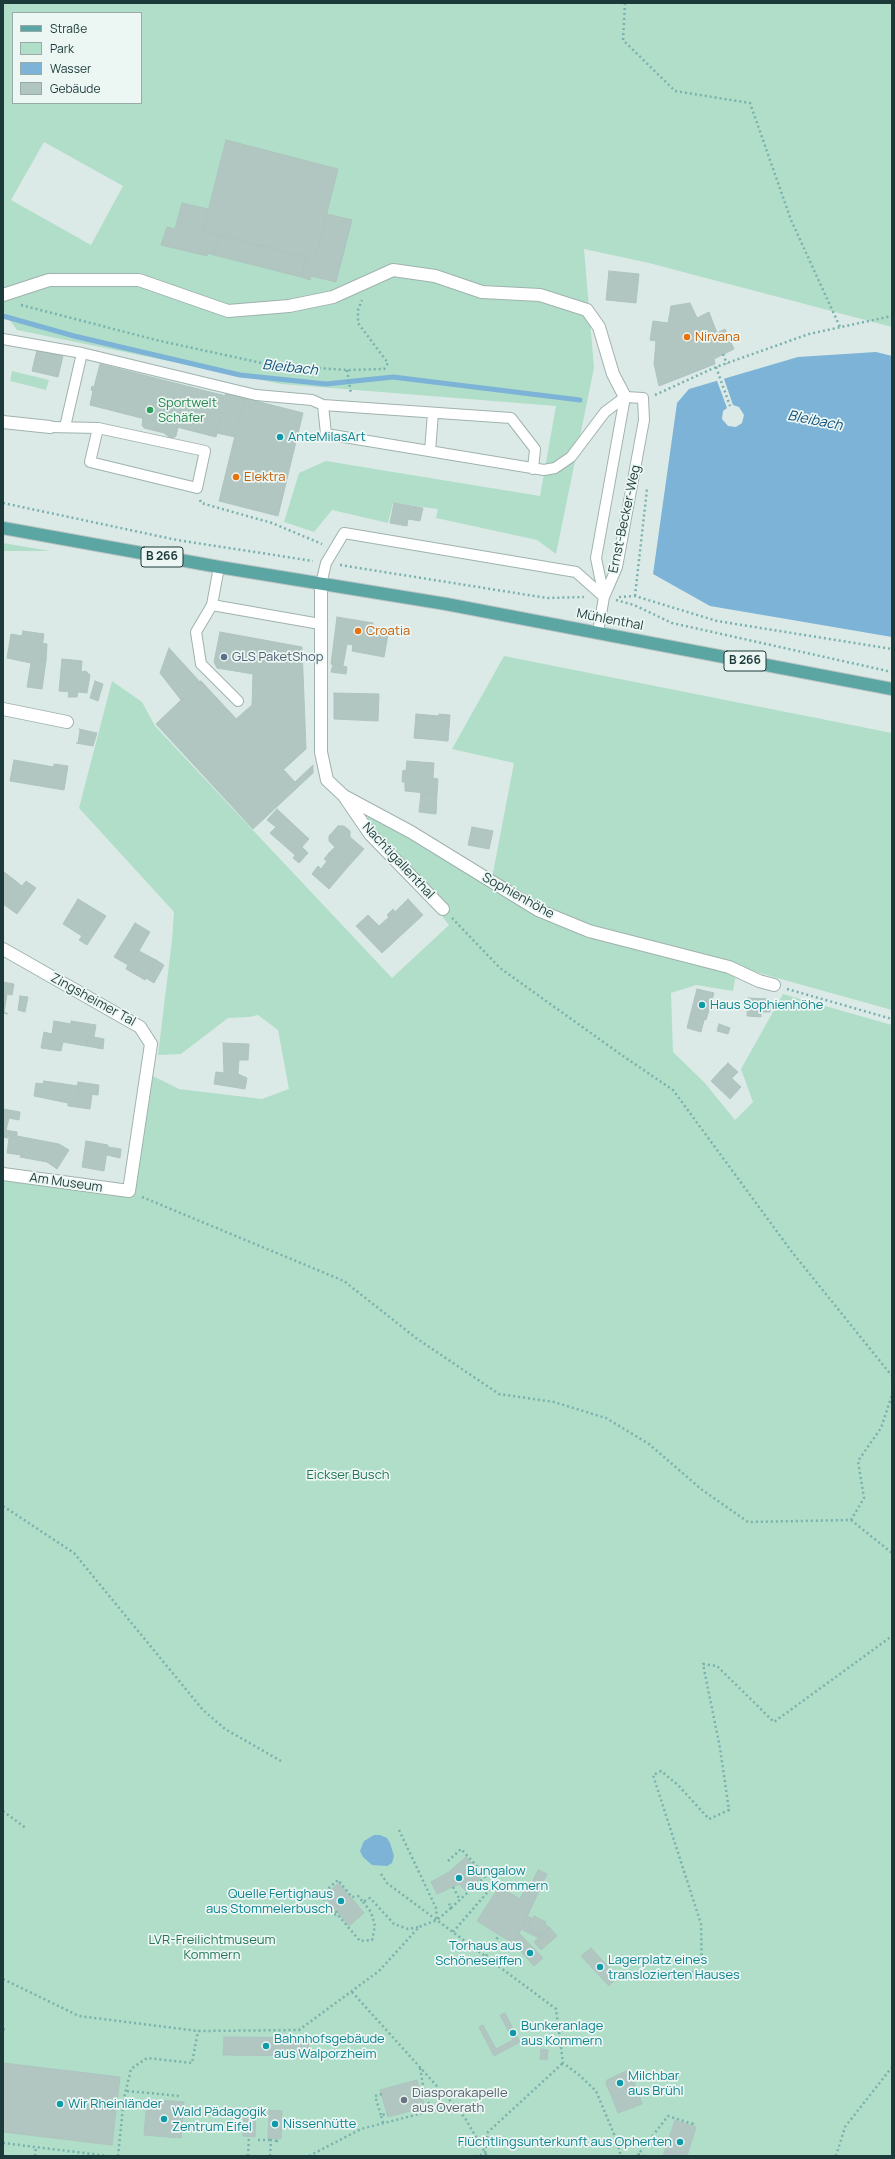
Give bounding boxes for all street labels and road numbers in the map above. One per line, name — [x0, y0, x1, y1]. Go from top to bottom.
street label: Ernst-Becker-Weg — [606, 463, 644, 575]
road number: B 266 — [141, 547, 183, 567]
street label: Mühlenthal — [575, 606, 645, 634]
road number: B 266 — [724, 651, 766, 671]
street label: Nachtigallenthal — [359, 820, 437, 902]
street label: Sophienhöhe — [479, 870, 557, 922]
street label: Zingsheimer Tal — [48, 970, 138, 1030]
street label: Am Museum — [28, 1170, 104, 1196]

